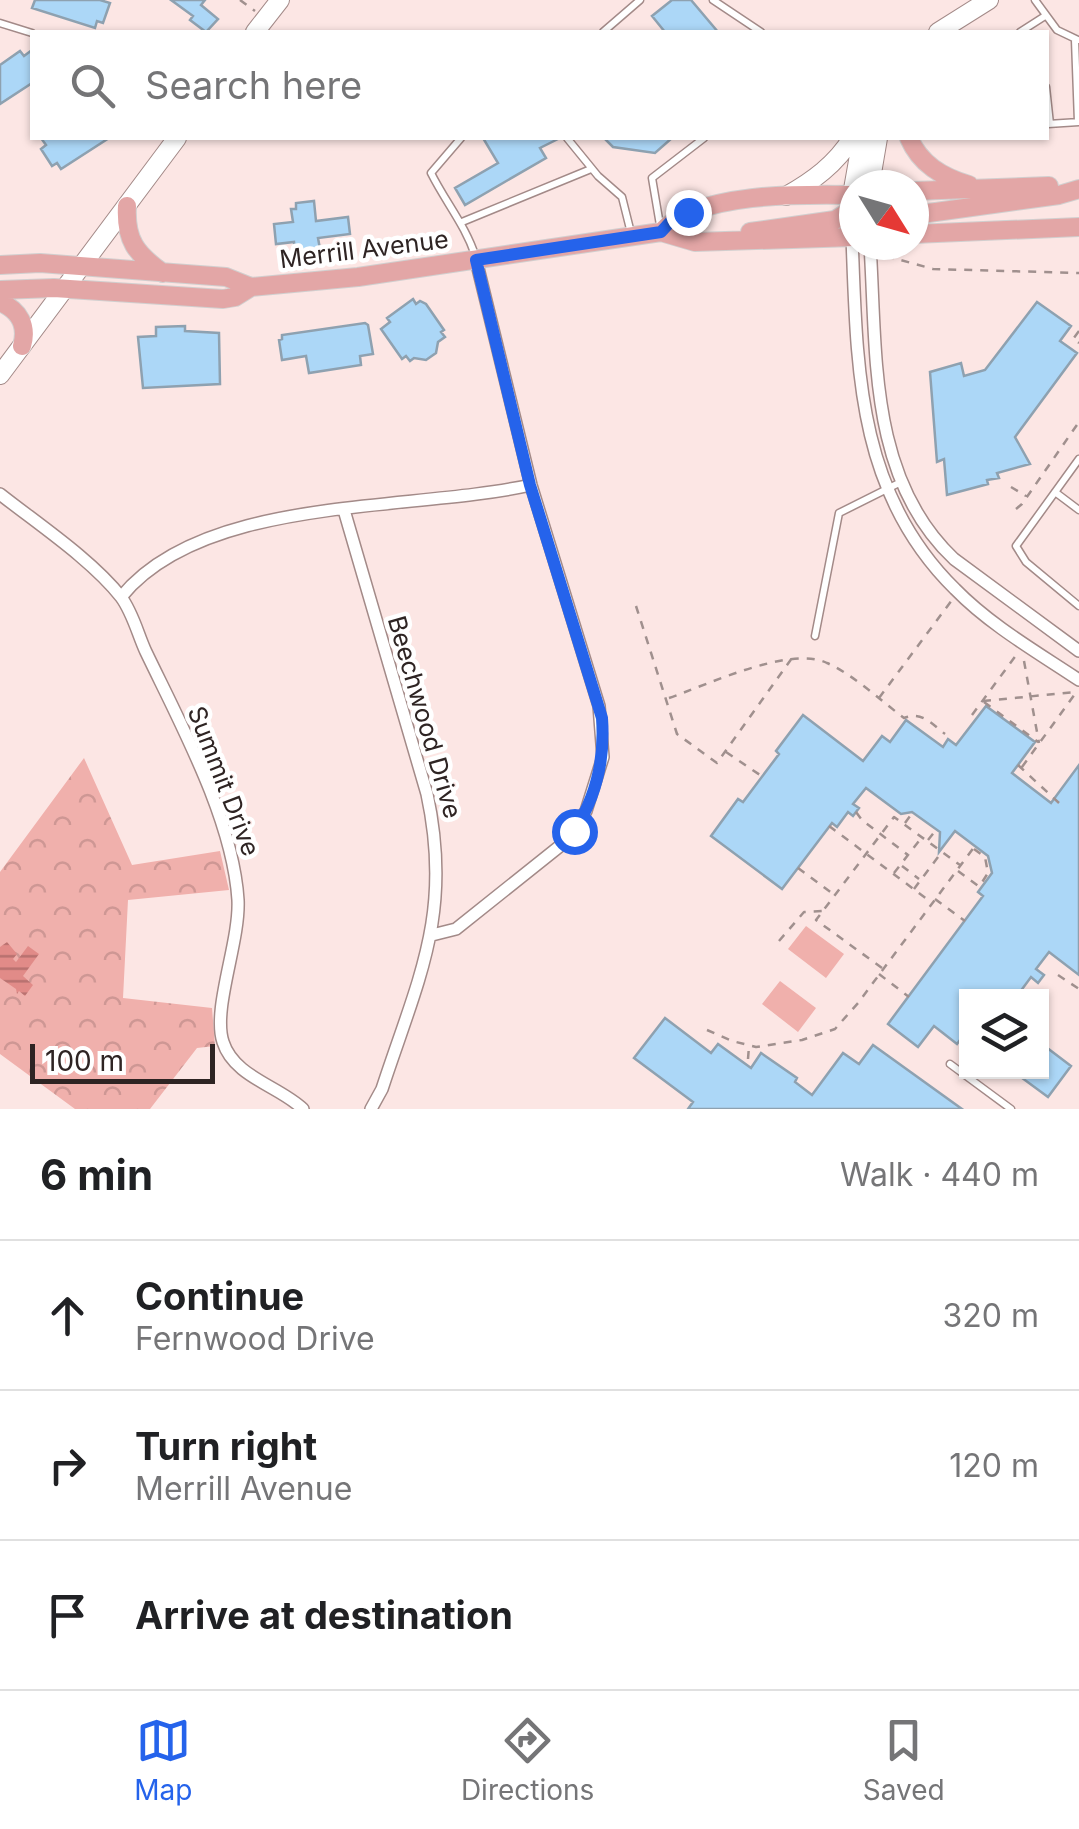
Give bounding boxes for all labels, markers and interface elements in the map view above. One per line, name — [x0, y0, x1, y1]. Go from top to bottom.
search box — [30, 30, 1049, 140]
icon: search — [65, 58, 120, 113]
text: Search here — [145, 62, 362, 108]
north arrow — [839, 170, 929, 260]
route end — [666, 190, 712, 236]
street label: Merrill Avenue — [278, 224, 450, 274]
street label: Beechwood Drive — [382, 612, 468, 822]
street label: Summit Drive — [182, 702, 266, 860]
route start — [552, 809, 598, 855]
map controls — [959, 989, 1049, 1079]
button: layers — [959, 989, 1049, 1079]
scale bar — [30, 1039, 215, 1084]
text: 100 m — [45, 1044, 124, 1078]
text: 6 min — [40, 1149, 153, 1200]
text: Walk · 440 m — [840, 1155, 1039, 1194]
text: Continue — [135, 1273, 304, 1319]
icon: ahead — [40, 1288, 95, 1343]
text: 320 m — [943, 1296, 1039, 1335]
text: Fernwood Drive — [135, 1319, 375, 1358]
text: Turn right — [135, 1423, 317, 1469]
icon: right — [40, 1438, 95, 1493]
text: 120 m — [949, 1446, 1039, 1485]
text: Merrill Avenue — [135, 1469, 352, 1508]
icon: arrive — [40, 1588, 95, 1643]
text: Arrive at destination — [135, 1592, 513, 1638]
tab: Map — [134, 1713, 192, 1807]
tab: Directions — [461, 1713, 594, 1807]
tab: Saved — [863, 1713, 945, 1807]

